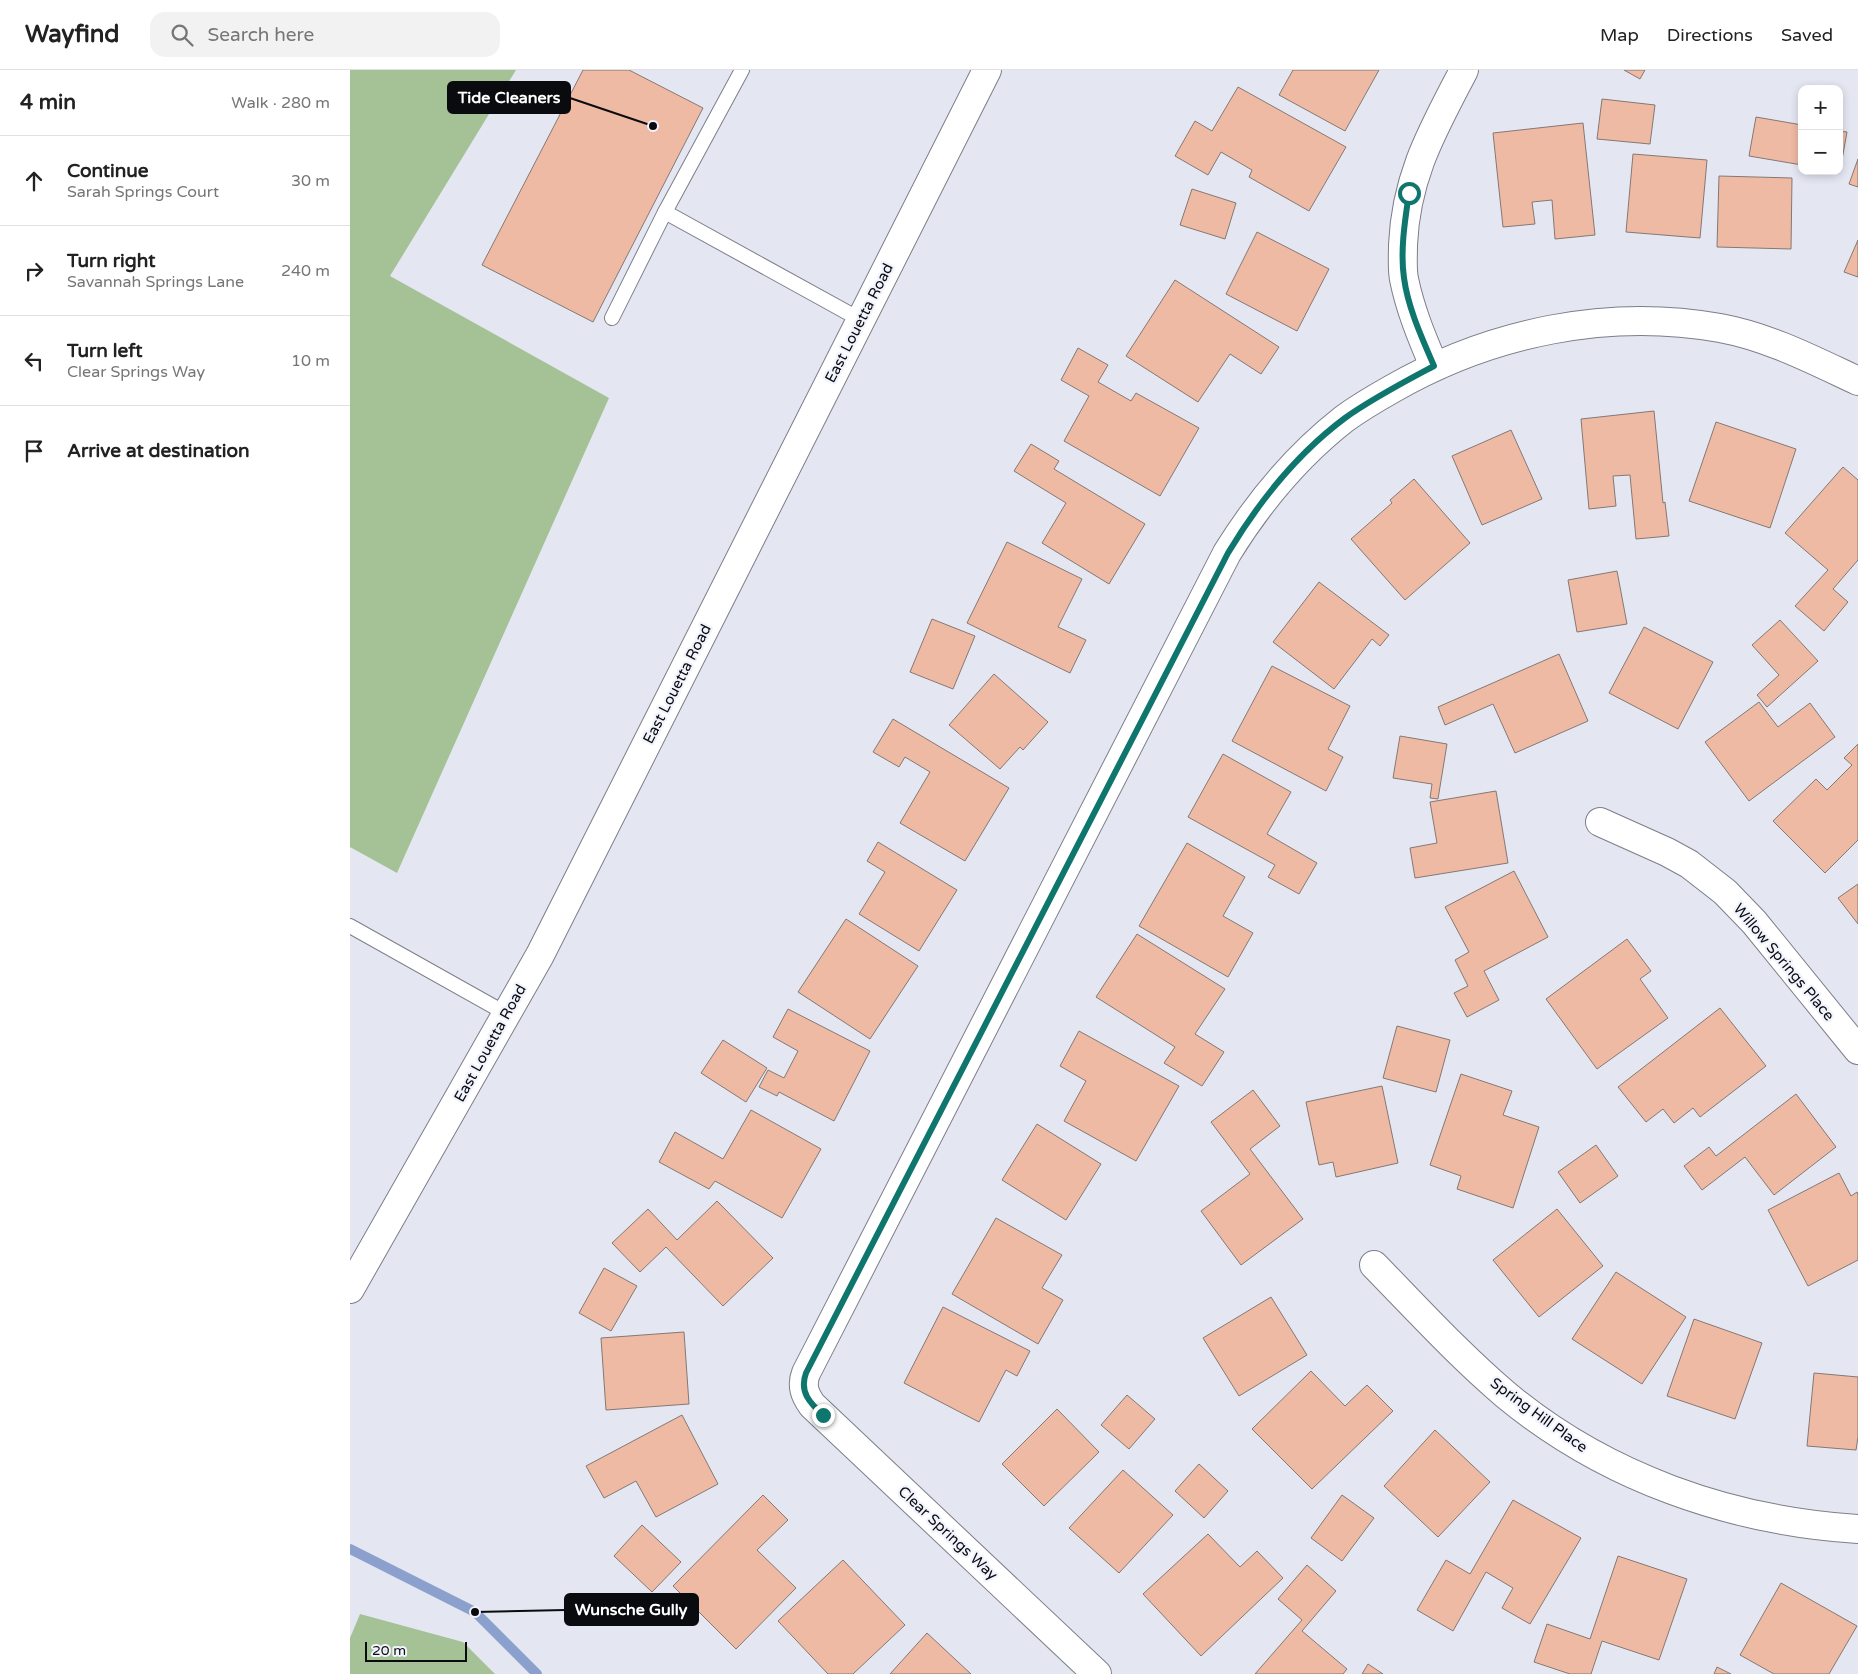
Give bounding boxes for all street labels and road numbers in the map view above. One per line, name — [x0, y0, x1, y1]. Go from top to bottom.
street label: East Louetta Road — [821, 260, 897, 386]
street label: East Louetta Road — [639, 621, 715, 747]
street label: Willow Springs Place — [1730, 900, 1838, 1024]
street label: East Louetta Road — [450, 981, 530, 1105]
street label: Spring Hill Place — [1487, 1374, 1591, 1456]
street label: Clear Springs Way — [895, 1482, 1001, 1584]

